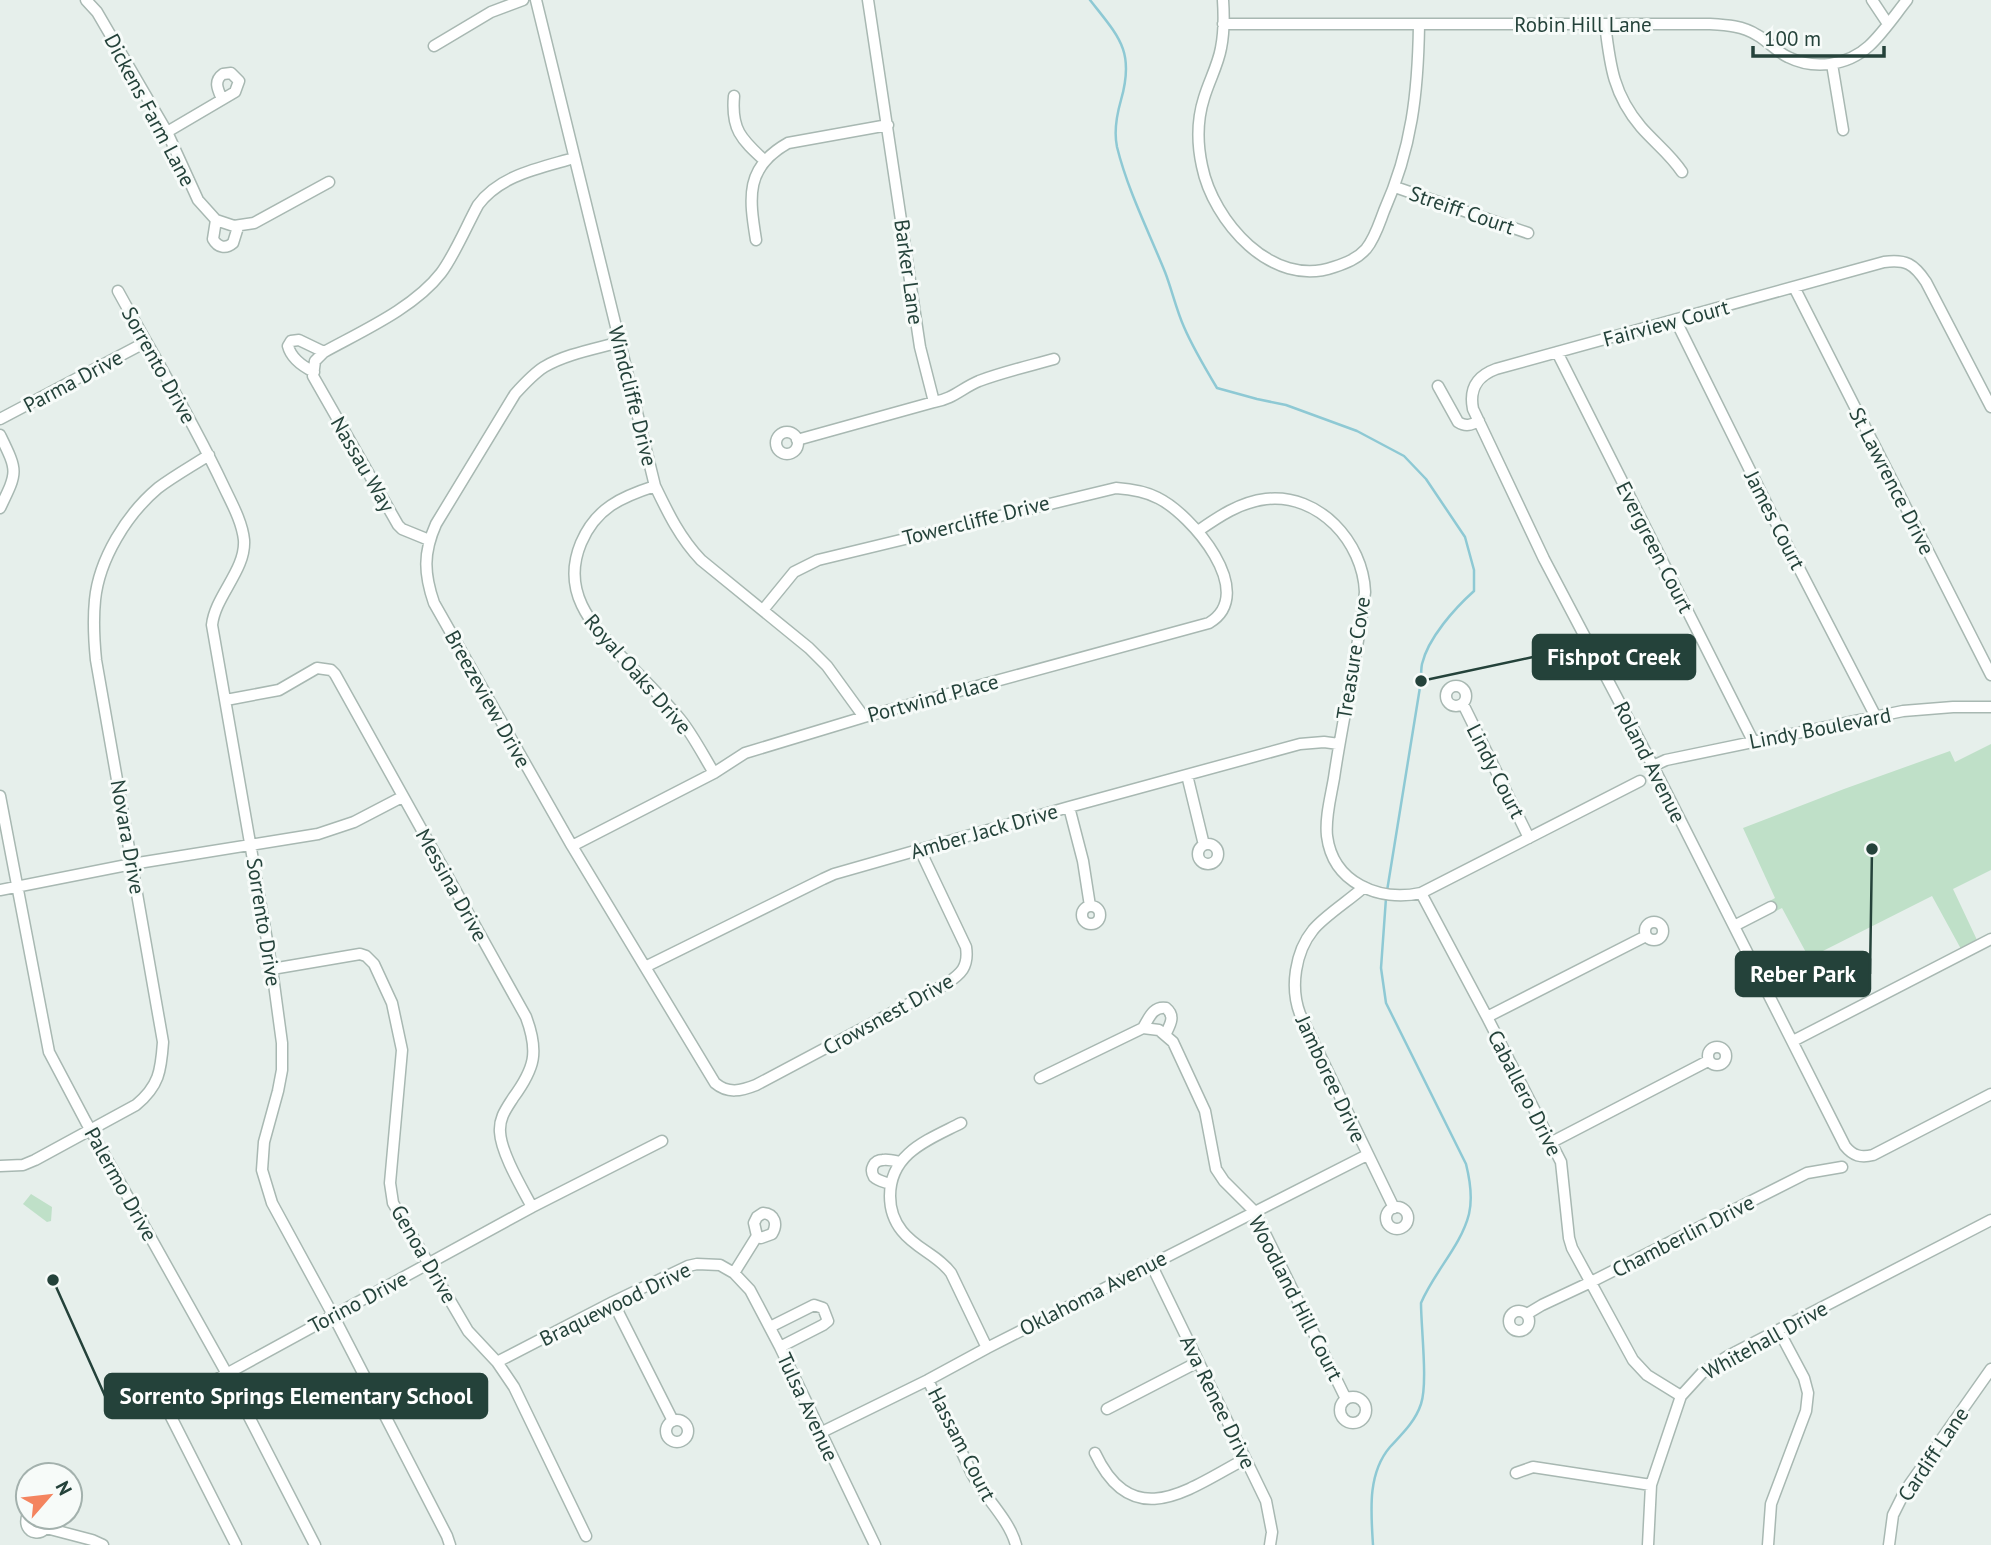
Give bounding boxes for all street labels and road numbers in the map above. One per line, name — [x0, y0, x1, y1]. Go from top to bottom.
street label: Robin Hill Lane — [1514, 11, 1652, 38]
street label: Dickens Farm Lane — [98, 29, 202, 191]
street label: Streiff Court — [1406, 179, 1518, 241]
street label: Barker Lane — [888, 218, 930, 326]
street label: Fairview Court — [1600, 293, 1732, 353]
street label: Sorrento Drive — [116, 302, 202, 428]
street label: Windcliffe Drive — [603, 323, 663, 469]
street label: Parma Drive — [19, 344, 127, 418]
street label: St Lawrence Drive — [1843, 403, 1941, 559]
street label: Nassau Way — [325, 411, 401, 517]
street label: James Court — [1738, 465, 1811, 574]
street label: Evergreen Court — [1610, 477, 1700, 617]
street label: Towercliffe Drive — [900, 489, 1052, 551]
street label: Treasure Cove — [1330, 595, 1376, 721]
street label: Royal Oaks Drive — [578, 608, 698, 740]
street label: Breezeview Drive — [439, 625, 537, 773]
street label: Portwind Place — [865, 668, 1001, 728]
street label: Roland Avenue — [1608, 697, 1692, 827]
street label: Lindy Boulevard — [1747, 701, 1893, 755]
street label: Lindy Court — [1461, 719, 1531, 823]
street label: Novara Drive — [105, 778, 151, 896]
street label: Amber Jack Drive — [907, 797, 1061, 865]
street label: Messina Drive — [410, 824, 494, 946]
street label: Sorrento Drive — [241, 856, 287, 988]
street label: Crowsnest Drive — [818, 967, 958, 1061]
street label: Jamboree Drive — [1289, 1010, 1372, 1147]
street label: Caballero Drive — [1482, 1025, 1568, 1161]
street label: Palermo Drive — [79, 1122, 163, 1246]
street label: Chamberlin Drive — [1607, 1189, 1759, 1283]
street label: Genoa Drive — [385, 1200, 463, 1308]
street label: Woodland Hill Court — [1243, 1211, 1349, 1385]
street label: Oklahoma Avenue — [1015, 1244, 1171, 1342]
street label: Braquewood Drive — [535, 1256, 695, 1352]
street label: Torino Drive — [304, 1265, 412, 1339]
street label: Whitehall Drive — [1698, 1295, 1832, 1385]
street label: Ava Renee Drive — [1174, 1331, 1262, 1473]
street label: Tulsa Avenue — [771, 1348, 845, 1466]
street label: Hassam Court — [922, 1383, 1002, 1505]
street label: Cardiff Lane — [1892, 1402, 1974, 1506]

